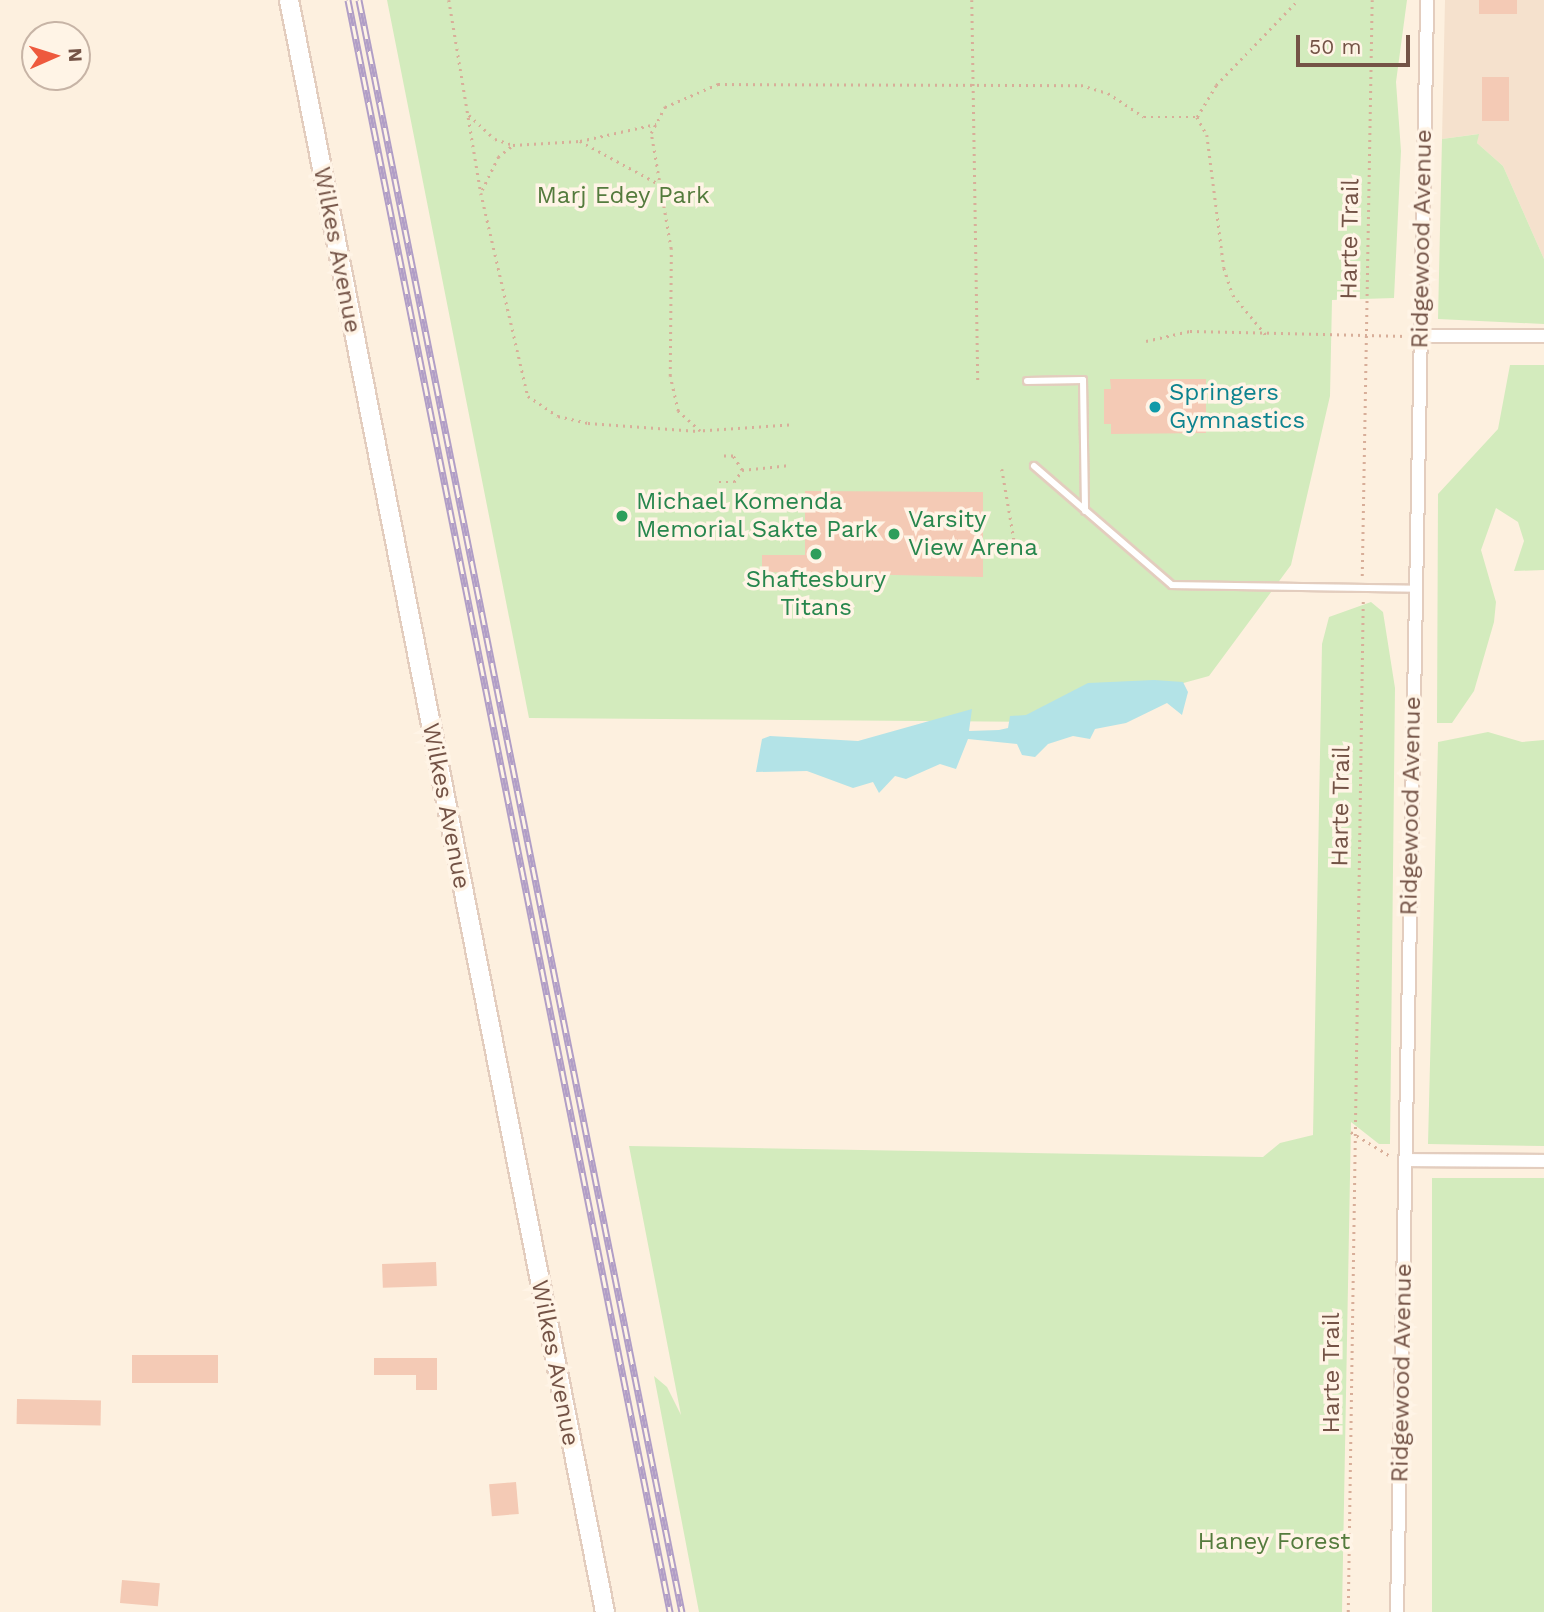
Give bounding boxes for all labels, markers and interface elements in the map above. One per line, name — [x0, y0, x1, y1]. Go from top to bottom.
north arrow — [21, 21, 91, 91]
scale bar — [1299, 21, 1413, 65]
text: 50 m — [1309, 34, 1361, 59]
text: N — [64, 47, 87, 63]
street label: Ridgewood Avenue — [1406, 129, 1438, 349]
street label: Wilkes Avenue — [307, 164, 367, 336]
street label: Harte Trail — [1335, 178, 1365, 300]
park label: Marj Edey Park — [536, 182, 710, 210]
place label: Springers Gymnastics — [1169, 379, 1305, 435]
marker: Springers Gymnastics — [1147, 399, 1163, 415]
place label: Michael Komenda Memorial Sakte Park — [636, 488, 879, 544]
place label: Varsity View Arena — [908, 506, 1039, 562]
marker: Michael Komenda Memorial Sakte Park — [614, 508, 630, 524]
marker: Varsity View Arena — [886, 526, 902, 542]
marker: Shaftesbury Titans — [808, 546, 824, 562]
place label: Shaftesbury Titans — [746, 566, 886, 622]
street label: Ridgewood Avenue — [1395, 696, 1427, 916]
street label: Wilkes Avenue — [416, 720, 476, 892]
street label: Harte Trail — [1326, 745, 1356, 867]
street label: Ridgewood Avenue — [1386, 1263, 1418, 1483]
street label: Wilkes Avenue — [525, 1277, 585, 1449]
street label: Harte Trail — [1318, 1312, 1346, 1434]
park label: Haney Forest — [1197, 1528, 1351, 1556]

